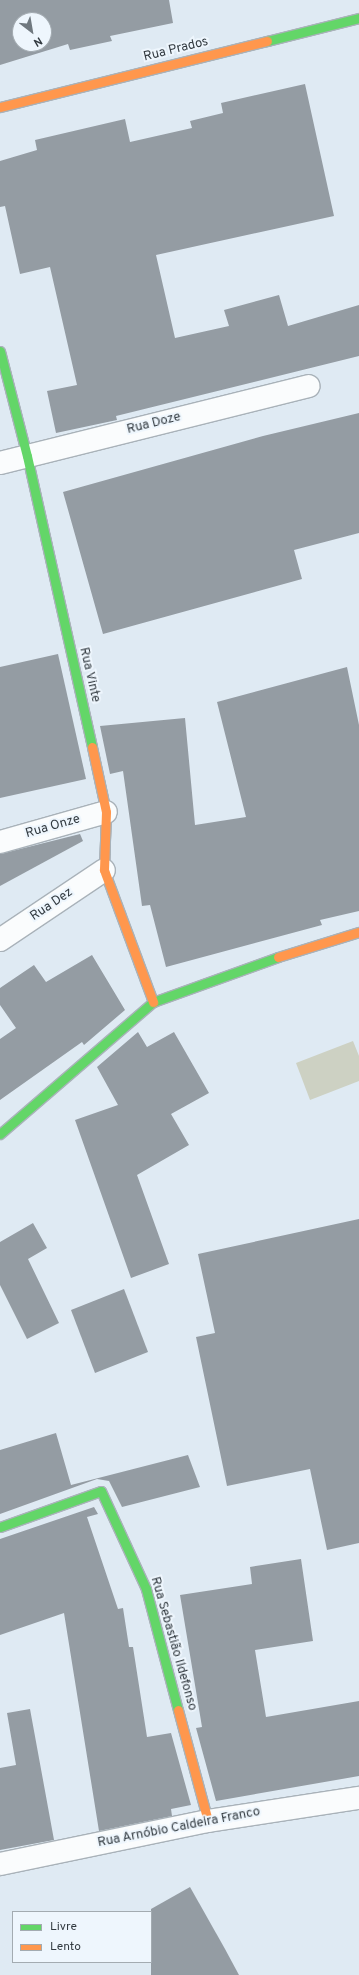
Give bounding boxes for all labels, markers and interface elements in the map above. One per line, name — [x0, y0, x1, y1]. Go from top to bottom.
north arrow — [12, 12, 52, 52]
text: N — [31, 33, 45, 49]
street label: Rua Prados — [142, 34, 210, 66]
street label: Rua Doze — [125, 410, 183, 438]
street label: Rua Vinte — [75, 646, 103, 704]
street label: Rua Onze — [24, 812, 82, 842]
street label: Rua Dez — [28, 885, 76, 925]
street label: Rua Sebastião Ildefonso — [146, 1575, 200, 1713]
street label: Rua Arnóbio Caldeira Franco — [96, 1805, 262, 1851]
legend — [12, 1911, 152, 1963]
text: Livre — [50, 1919, 77, 1935]
text: Lento — [50, 1939, 81, 1955]

